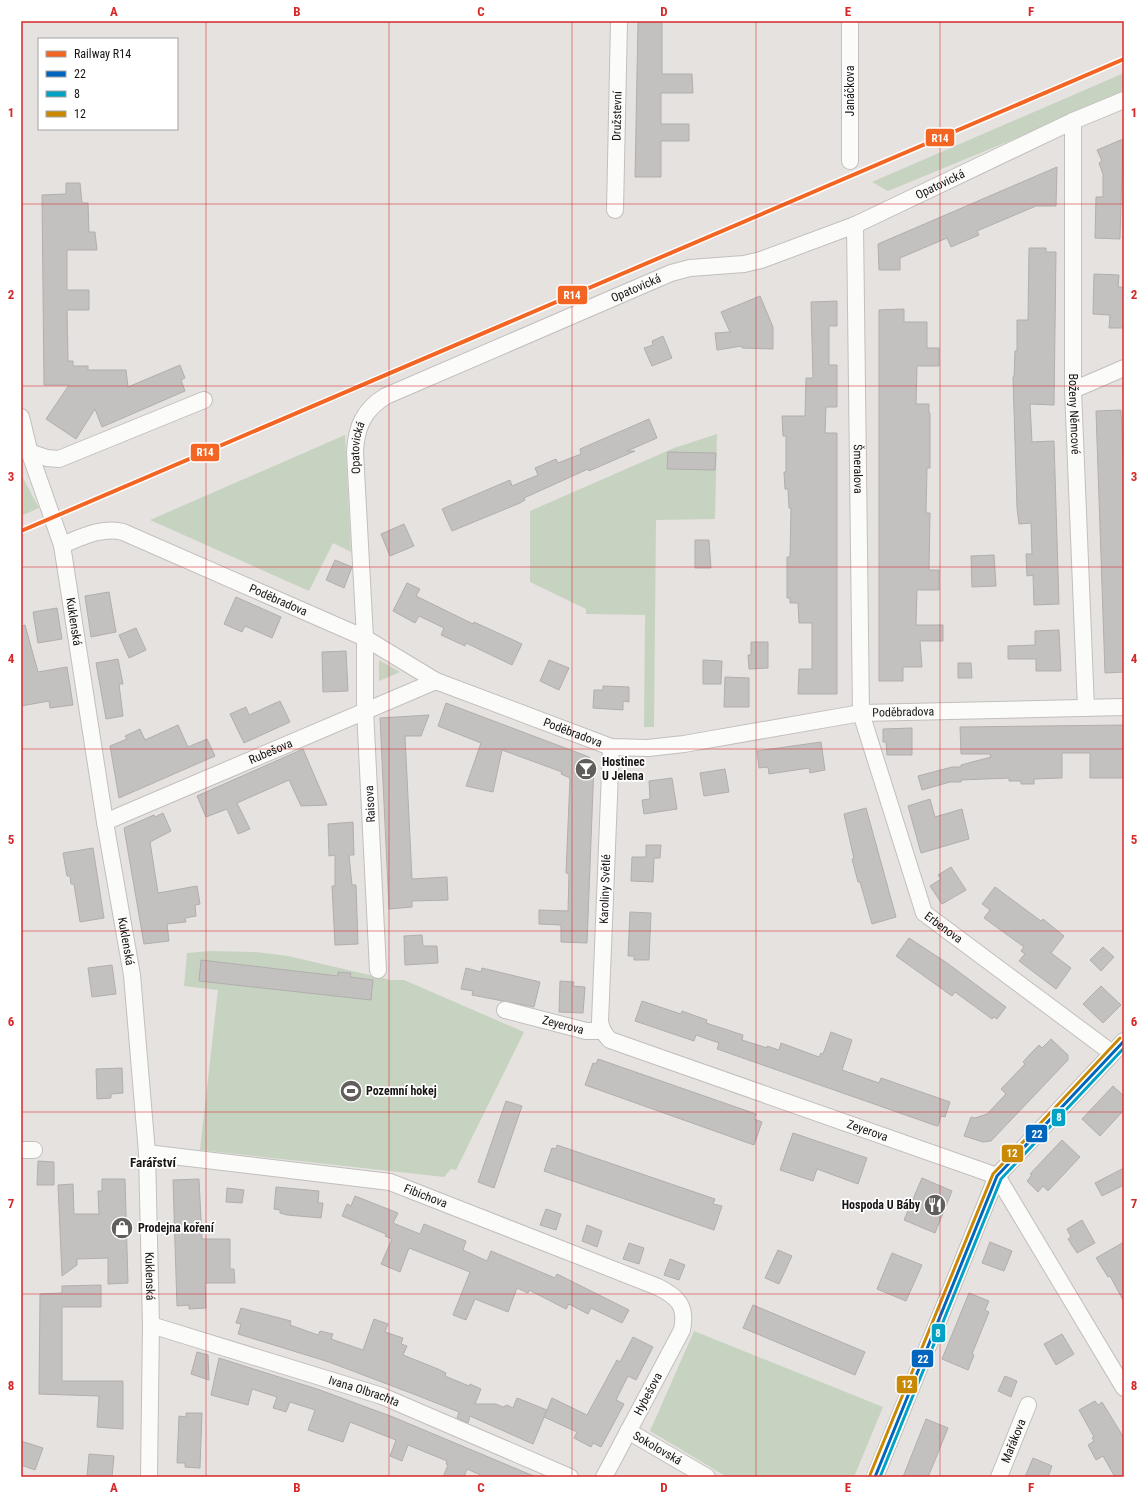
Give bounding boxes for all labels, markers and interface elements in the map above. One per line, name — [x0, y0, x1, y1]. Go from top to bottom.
text: A — [110, 4, 118, 19]
text: B — [293, 4, 301, 19]
text: C — [477, 4, 485, 19]
text: D — [660, 4, 668, 19]
text: E — [845, 4, 852, 19]
text: F — [1028, 4, 1034, 19]
legend — [38, 38, 178, 130]
text: Railway R14 — [74, 47, 131, 61]
street label: Janáčkova — [843, 65, 857, 116]
text: 22 — [74, 67, 86, 81]
text: 8 — [74, 87, 80, 101]
street label: Družstevní — [609, 90, 625, 141]
text: 1 — [8, 105, 14, 120]
text: 1 — [1131, 105, 1137, 120]
text: 12 — [74, 107, 86, 121]
line badge: R14 — [925, 128, 955, 147]
text: R14 — [931, 132, 949, 145]
street label: Opatovická — [913, 167, 967, 202]
street label: Opatovická — [609, 271, 663, 305]
line badge: R14 — [557, 285, 588, 305]
text: 2 — [8, 287, 15, 302]
text: 2 — [1131, 287, 1138, 302]
text: R14 — [563, 289, 581, 302]
street label: Boženy Němcové — [1066, 373, 1083, 455]
street label: Opatovická — [348, 419, 368, 474]
line badge: R14 — [190, 443, 220, 462]
street label: Šmeralova — [851, 444, 866, 494]
text: R14 — [196, 446, 214, 459]
text: 3 — [8, 469, 14, 484]
text: 3 — [1131, 469, 1137, 484]
street label: Poděbradova — [247, 581, 310, 619]
street label: Kuklenská — [63, 596, 85, 647]
text: 4 — [8, 651, 15, 666]
text: 4 — [1131, 651, 1138, 666]
street label: Poděbradova — [872, 704, 935, 720]
street label: Poděbradova — [541, 715, 605, 750]
street label: Rubešova — [247, 736, 295, 767]
place label: Hostinec U Jelena — [602, 755, 645, 783]
bar icon: Hostinec U Jelena — [573, 756, 599, 782]
street label: Raisova — [362, 785, 378, 823]
text: 5 — [8, 832, 15, 847]
text: 5 — [1131, 832, 1138, 847]
street label: Karoliny Světlé — [597, 854, 613, 924]
street label: Erbenova — [922, 909, 965, 946]
street label: Kuklenská — [115, 916, 137, 967]
street label: Zeyerova — [541, 1013, 586, 1037]
text: 6 — [8, 1014, 15, 1029]
text: 6 — [1131, 1014, 1138, 1029]
sports icon: Pozemní hokej — [338, 1078, 364, 1104]
place label: Pozemní hokej — [366, 1084, 437, 1098]
line badge: 8 — [1051, 1108, 1066, 1127]
text: 8 — [1056, 1111, 1062, 1124]
street label: Zeyerova — [845, 1117, 890, 1144]
line badge: 22 — [1025, 1124, 1048, 1143]
text: 22 — [1031, 1128, 1043, 1141]
line badge: 12 — [1001, 1144, 1024, 1163]
text: 12 — [1006, 1147, 1018, 1160]
district label: Farářství — [130, 1155, 177, 1170]
street label: Fibichova — [402, 1181, 450, 1211]
restaurant icon: Hospoda U Báby — [922, 1192, 948, 1218]
text: 7 — [8, 1196, 15, 1211]
text: 7 — [1131, 1196, 1138, 1211]
place label: Hospoda U Báby — [842, 1198, 921, 1212]
shop icon: Prodejna koření — [109, 1215, 135, 1241]
place label: Prodejna koření — [138, 1221, 215, 1235]
street label: Kuklenská — [142, 1252, 157, 1301]
line badge: 8 — [931, 1323, 946, 1343]
text: 8 — [935, 1327, 941, 1340]
line badge: 22 — [911, 1349, 934, 1368]
text: 22 — [917, 1353, 929, 1366]
street label: Hybešova — [631, 1370, 665, 1418]
street label: Ivana Olbrachta — [327, 1373, 402, 1410]
line badge: 12 — [896, 1375, 918, 1394]
text: 8 — [8, 1378, 14, 1393]
text: 12 — [901, 1378, 913, 1391]
text: 8 — [1131, 1378, 1137, 1393]
street label: Mařákova — [998, 1417, 1029, 1465]
street label: Sokolovská — [630, 1428, 685, 1468]
text: A — [110, 1480, 118, 1495]
text: B — [293, 1480, 301, 1495]
text: C — [477, 1480, 485, 1495]
text: D — [660, 1480, 668, 1495]
text: E — [845, 1480, 852, 1495]
text: F — [1028, 1480, 1034, 1495]

